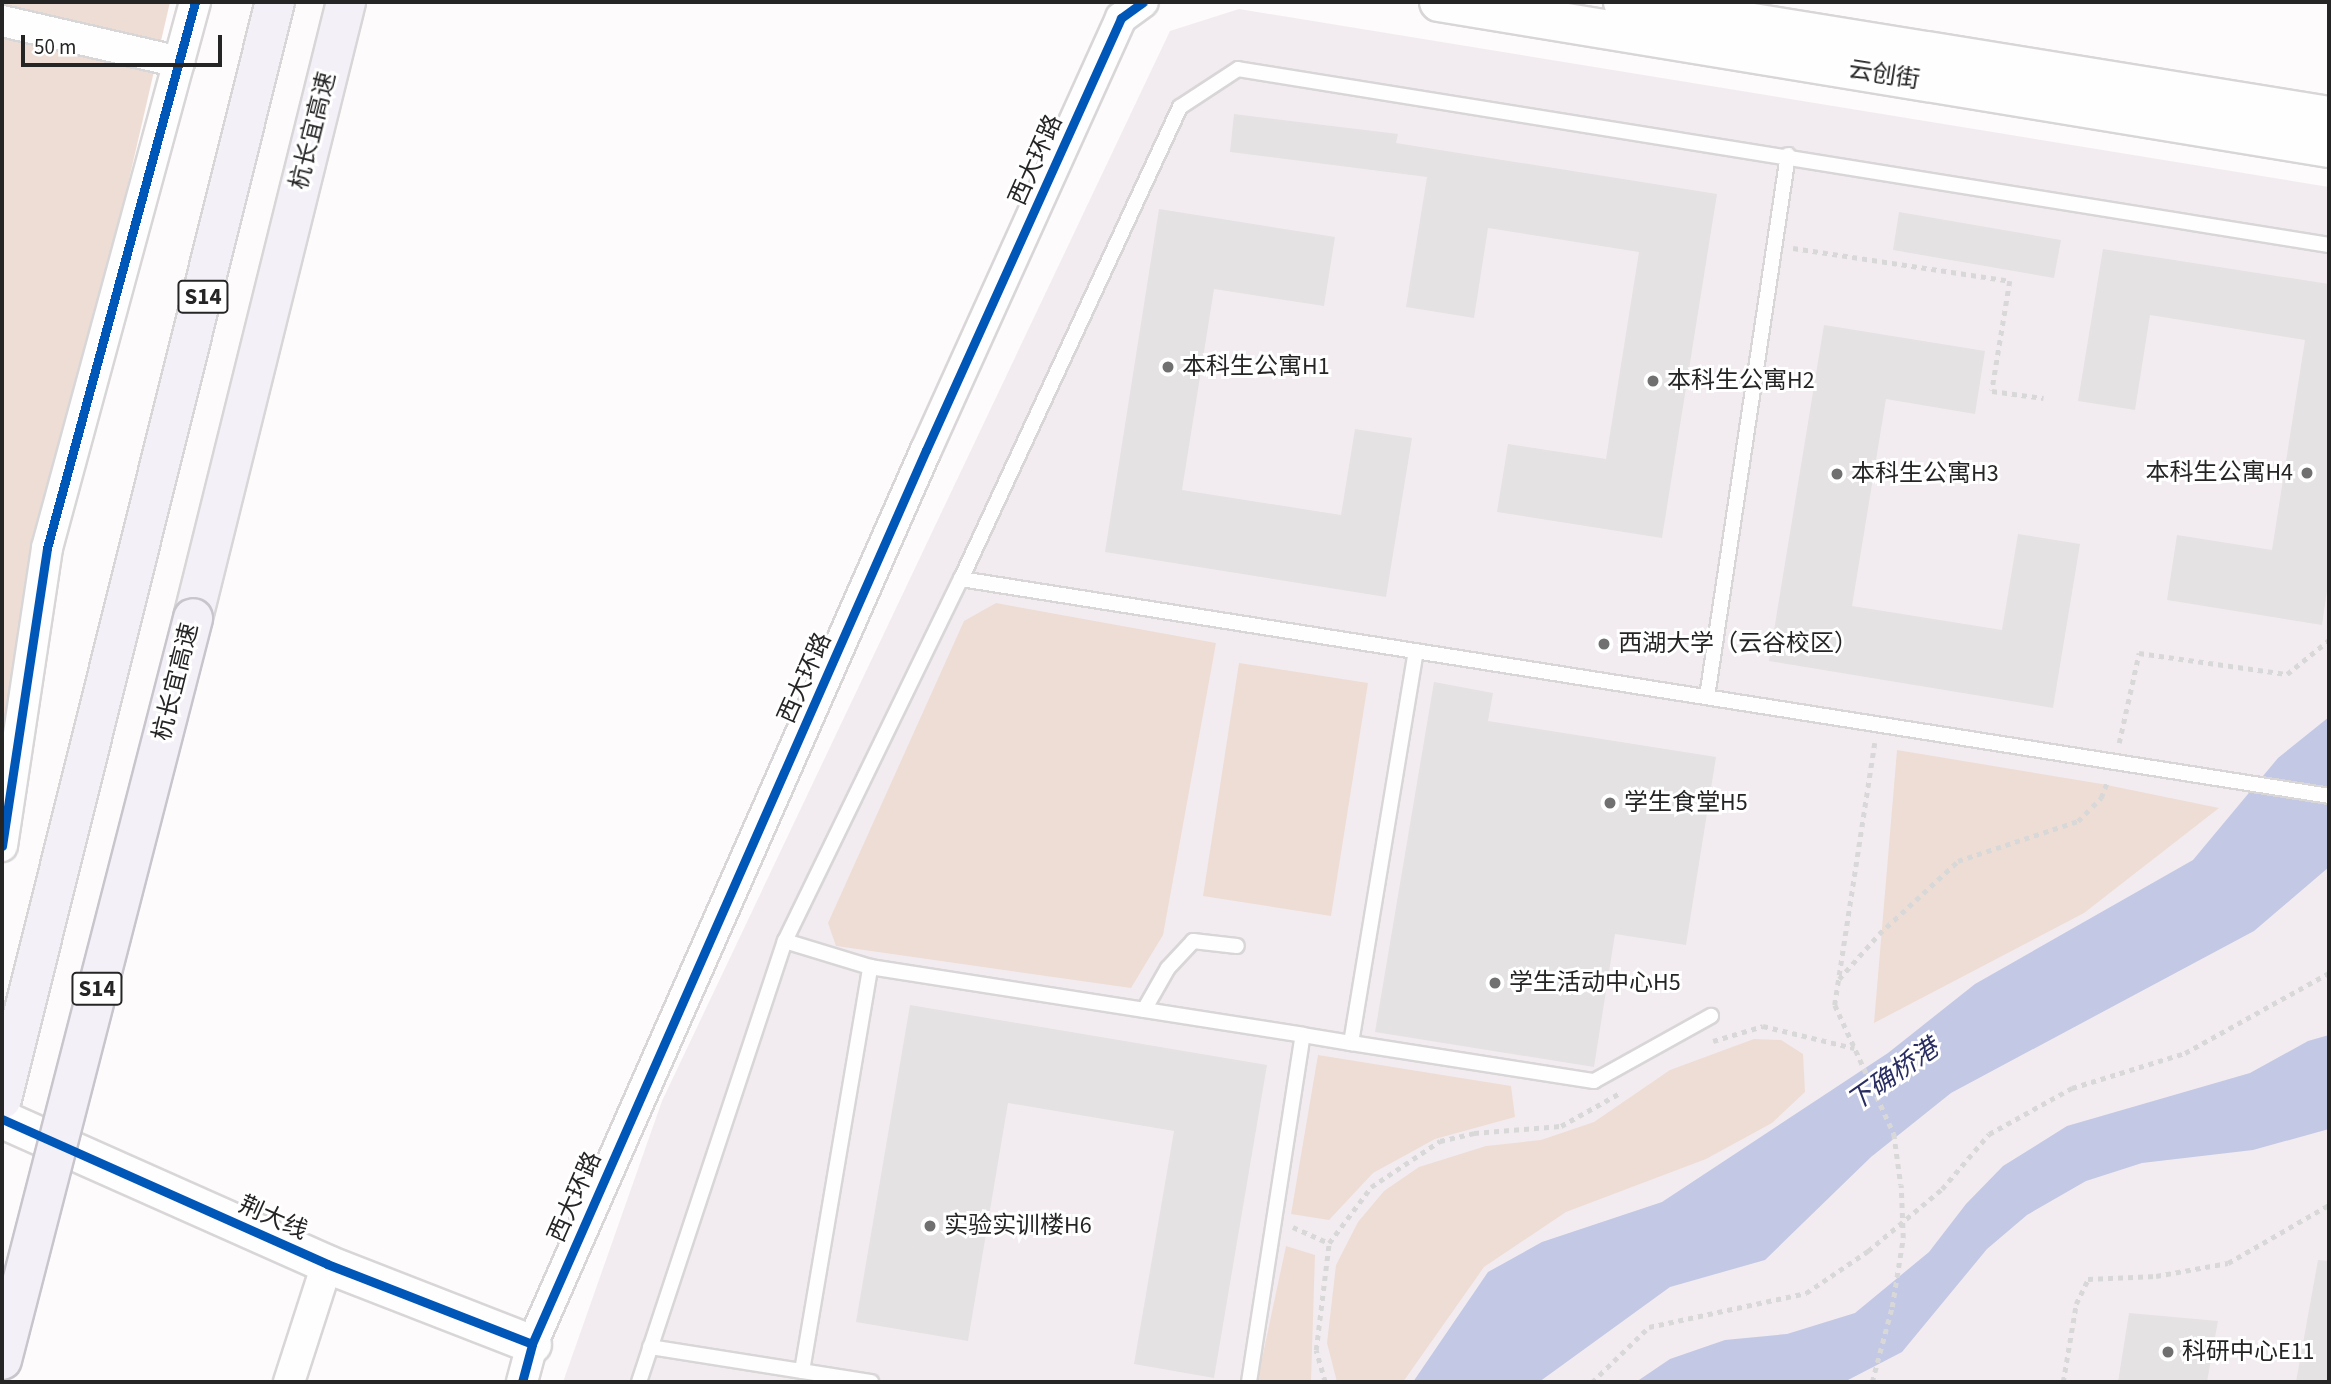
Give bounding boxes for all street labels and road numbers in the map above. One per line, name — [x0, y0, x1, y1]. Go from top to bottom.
street label: 云创街 — [1846, 55, 1922, 95]
street label: 杭长宜高速 — [285, 69, 341, 193]
street label: 西大环路 — [1003, 110, 1069, 210]
road number: S14 — [177, 278, 229, 316]
street label: 杭长宜高速 — [148, 620, 204, 744]
street label: 西大环路 — [772, 628, 838, 728]
road number: S14 — [71, 970, 123, 1008]
street label: 西大环路 — [542, 1147, 608, 1247]
street label: 荆大线 — [234, 1190, 312, 1246]

